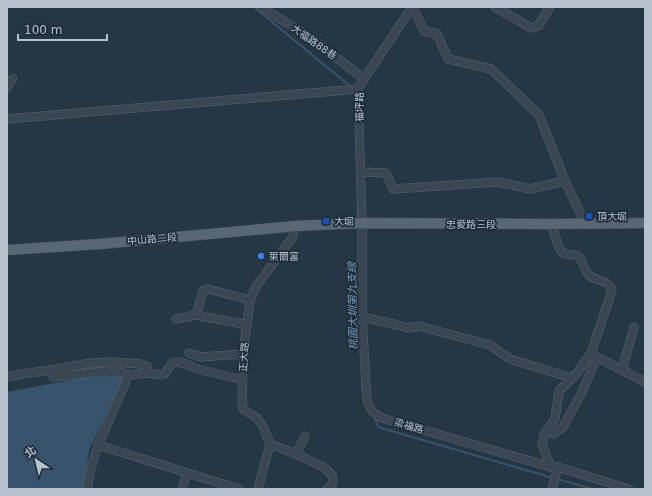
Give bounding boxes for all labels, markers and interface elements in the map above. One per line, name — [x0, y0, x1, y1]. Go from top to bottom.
scale bar — [18, 16, 107, 42]
street label: 大福路88巷 — [289, 22, 339, 62]
text: 100 m — [24, 23, 62, 37]
street label: 福坪路 — [354, 92, 365, 122]
marker: 頂大堀 — [584, 211, 594, 221]
place label: 頂大堀 — [597, 211, 627, 222]
marker: 大堀 — [321, 216, 331, 226]
place label: 大堀 — [334, 216, 354, 227]
street label: 忠愛路三段 — [446, 219, 496, 230]
street label: 中山路二段 — [127, 231, 177, 247]
marker: 萊爾富 — [256, 251, 266, 261]
place label: 萊爾富 — [269, 251, 299, 262]
water label: 桃園大圳第九支線 — [346, 260, 360, 350]
street label: 正大路 — [237, 342, 251, 372]
street label: 梁福路 — [393, 417, 425, 435]
north arrow — [16, 440, 56, 480]
text: 北 — [22, 444, 39, 461]

